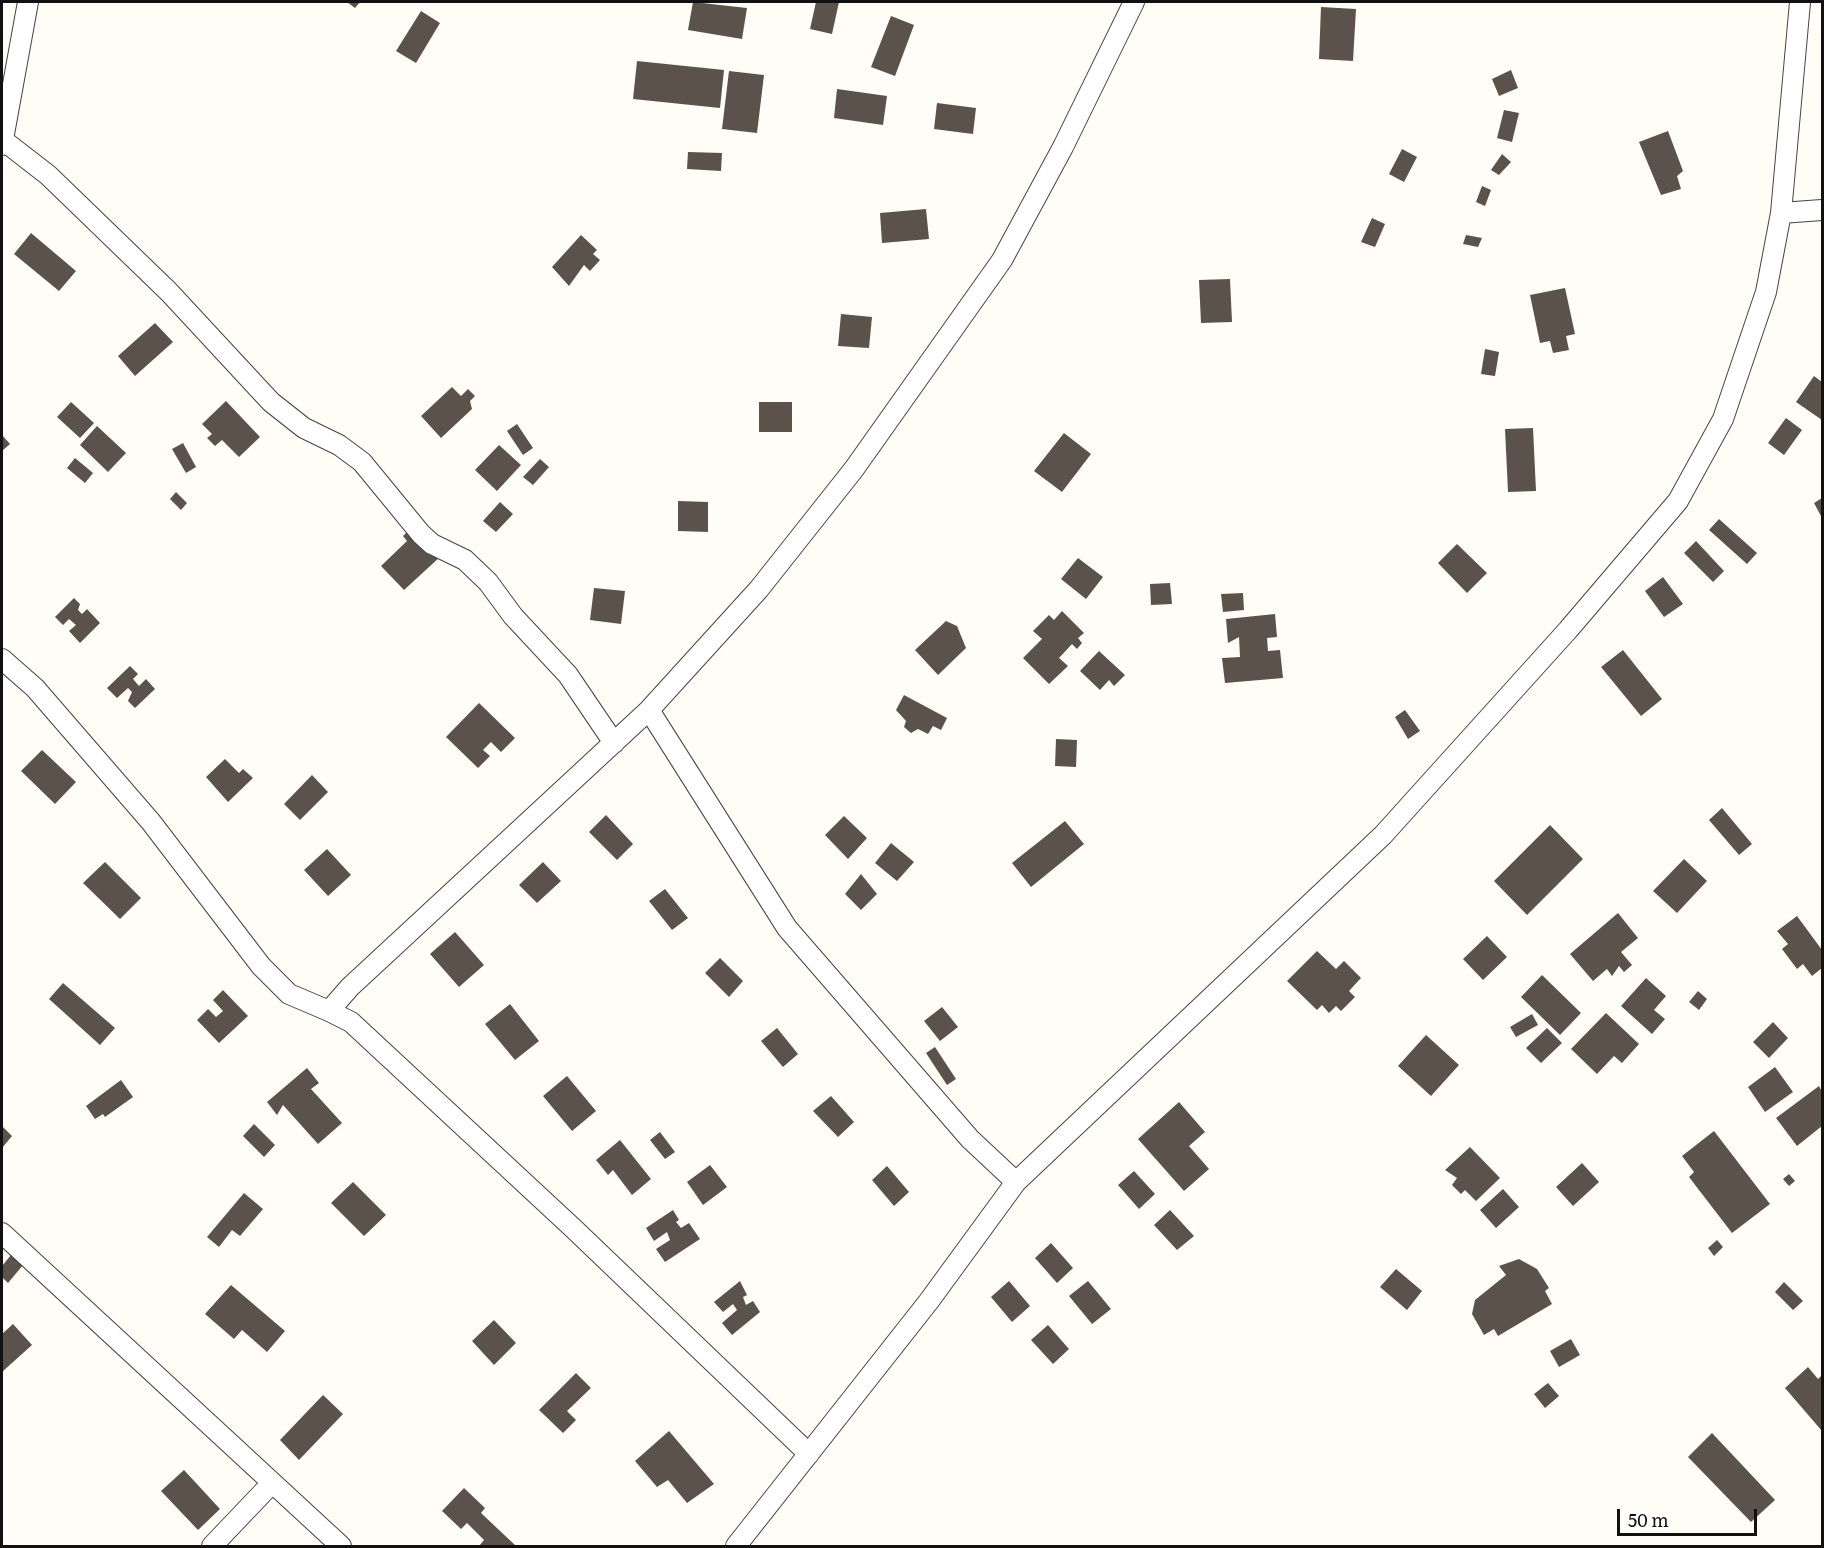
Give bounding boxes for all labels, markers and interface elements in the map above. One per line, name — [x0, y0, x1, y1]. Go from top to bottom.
scale bar — [1620, 1497, 1760, 1535]
text: 50 m — [1628, 1506, 1669, 1533]

